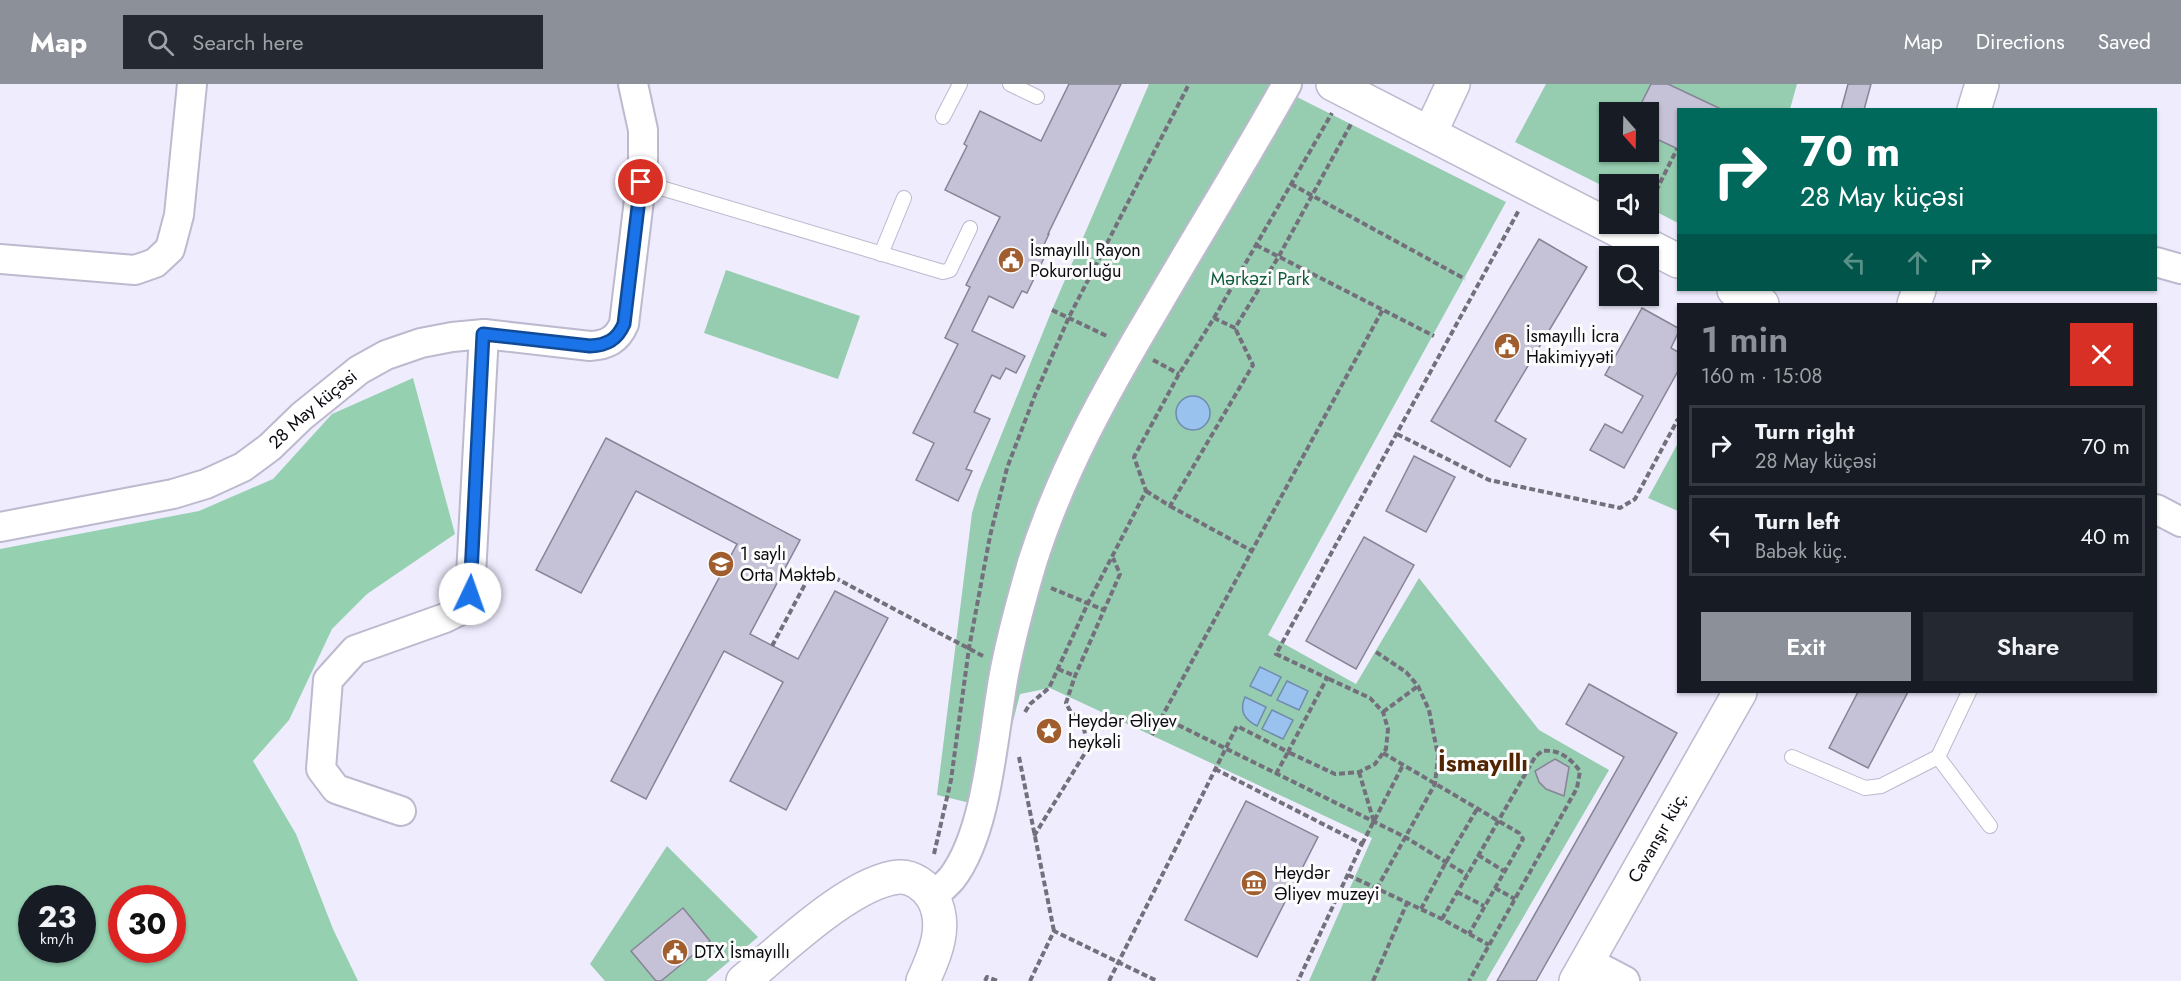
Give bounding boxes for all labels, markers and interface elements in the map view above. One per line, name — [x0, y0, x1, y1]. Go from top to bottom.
search box — [123, 15, 543, 69]
text: Map — [30, 22, 87, 63]
icon: search — [144, 26, 177, 59]
text: Search here — [192, 26, 304, 58]
text: Map — [1904, 27, 1943, 57]
text: Directions — [1976, 27, 2065, 57]
text: Saved — [2098, 27, 2151, 57]
north arrow — [1599, 102, 1659, 162]
map controls — [1599, 102, 1659, 306]
text: 70 m — [1800, 121, 1900, 182]
icon: right — [1701, 132, 1779, 210]
pin — [615, 156, 666, 207]
icon: arrive — [624, 165, 657, 198]
button: sound — [1599, 174, 1659, 234]
text: 28 May küçəsi — [1800, 177, 1965, 216]
place label: İsmayıllı Rayon Pokurorluğu — [1030, 237, 1141, 284]
public building icon: İsmayıllı Rayon Pokurorluğu — [996, 245, 1026, 275]
button: search — [1599, 246, 1659, 306]
icon: left — [1838, 246, 1871, 279]
icon: ahead — [1901, 246, 1934, 279]
icon: right — [1964, 246, 1997, 279]
park label: Mərkəzi Park — [1210, 266, 1310, 292]
text: 1 min — [1701, 313, 1788, 365]
place label: İsmayıllı İcra Hakimiyyəti — [1526, 323, 1619, 370]
button: close — [2070, 323, 2133, 386]
public building icon: İsmayıllı İcra Hakimiyyəti — [1492, 331, 1522, 361]
text: 160 m · 15:08 — [1701, 362, 1822, 391]
street label: 28 May küçəsi — [262, 363, 363, 455]
text: Turn right — [1755, 415, 1855, 447]
icon: right — [1704, 429, 1737, 462]
text: 70 m — [2081, 430, 2130, 462]
text: 28 May küçəsi — [1755, 447, 1877, 476]
text: Turn left — [1755, 505, 1840, 537]
icon: left — [1704, 519, 1737, 552]
text: 40 m — [2080, 520, 2130, 552]
text: Babək küç. — [1755, 537, 1848, 566]
place label: 1 saylı Orta Məktəb — [740, 541, 836, 588]
school or university icon: 1 saylı Orta Məktəb — [706, 549, 736, 579]
position arrow — [438, 562, 502, 626]
button: Exit — [1701, 612, 1911, 681]
button: Share — [1923, 612, 2133, 681]
place label: Heydər Əliyev heykəli — [1068, 708, 1177, 755]
place icon: Heydər Əliyev heykəli — [1034, 716, 1064, 746]
district label: İsmayıllı — [1438, 745, 1528, 780]
street label: Cavanşır küç. — [1621, 786, 1694, 887]
place label: Heydər Əliyev muzeyi — [1274, 860, 1379, 907]
museum icon: Heydər Əliyev muzeyi — [1239, 868, 1269, 898]
speed limit sign: 30 — [108, 885, 186, 963]
text: 23 — [38, 895, 76, 938]
text: km/h — [40, 928, 74, 950]
public building icon: DTX İsmayıllı — [660, 937, 690, 967]
place label: DTX İsmayıllı — [694, 939, 790, 965]

